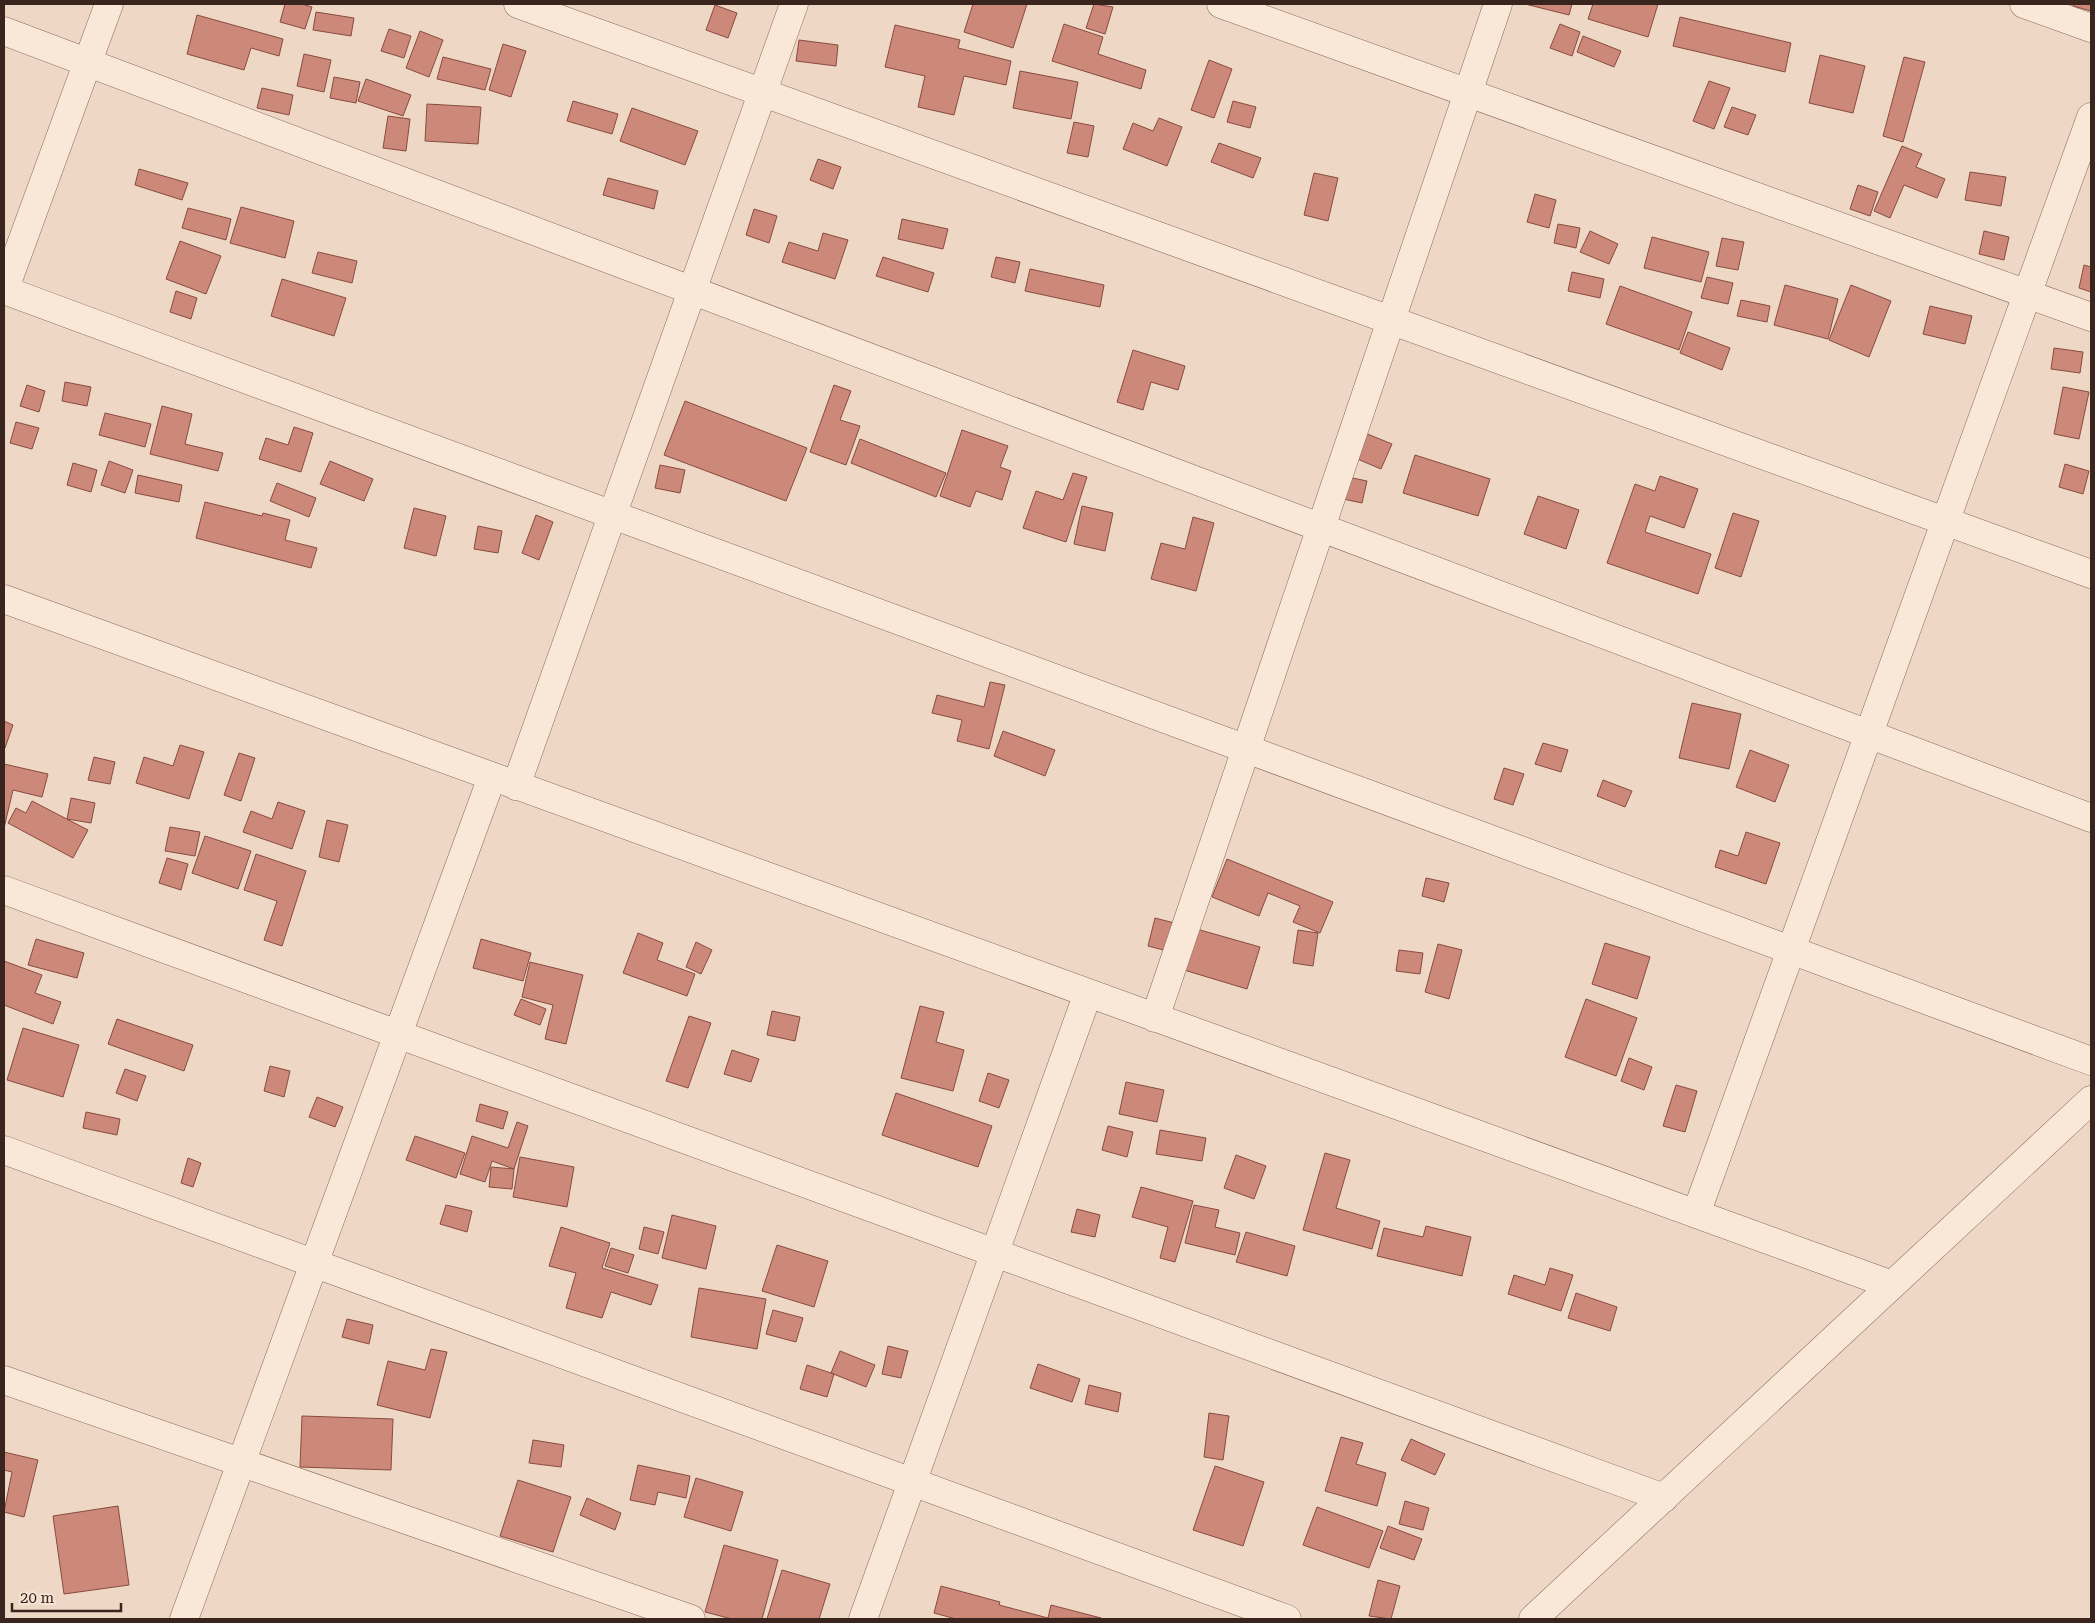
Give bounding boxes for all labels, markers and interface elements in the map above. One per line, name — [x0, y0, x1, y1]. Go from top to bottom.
scale bar — [12, 1580, 121, 1612]
text: 20 m — [20, 1589, 55, 1607]

